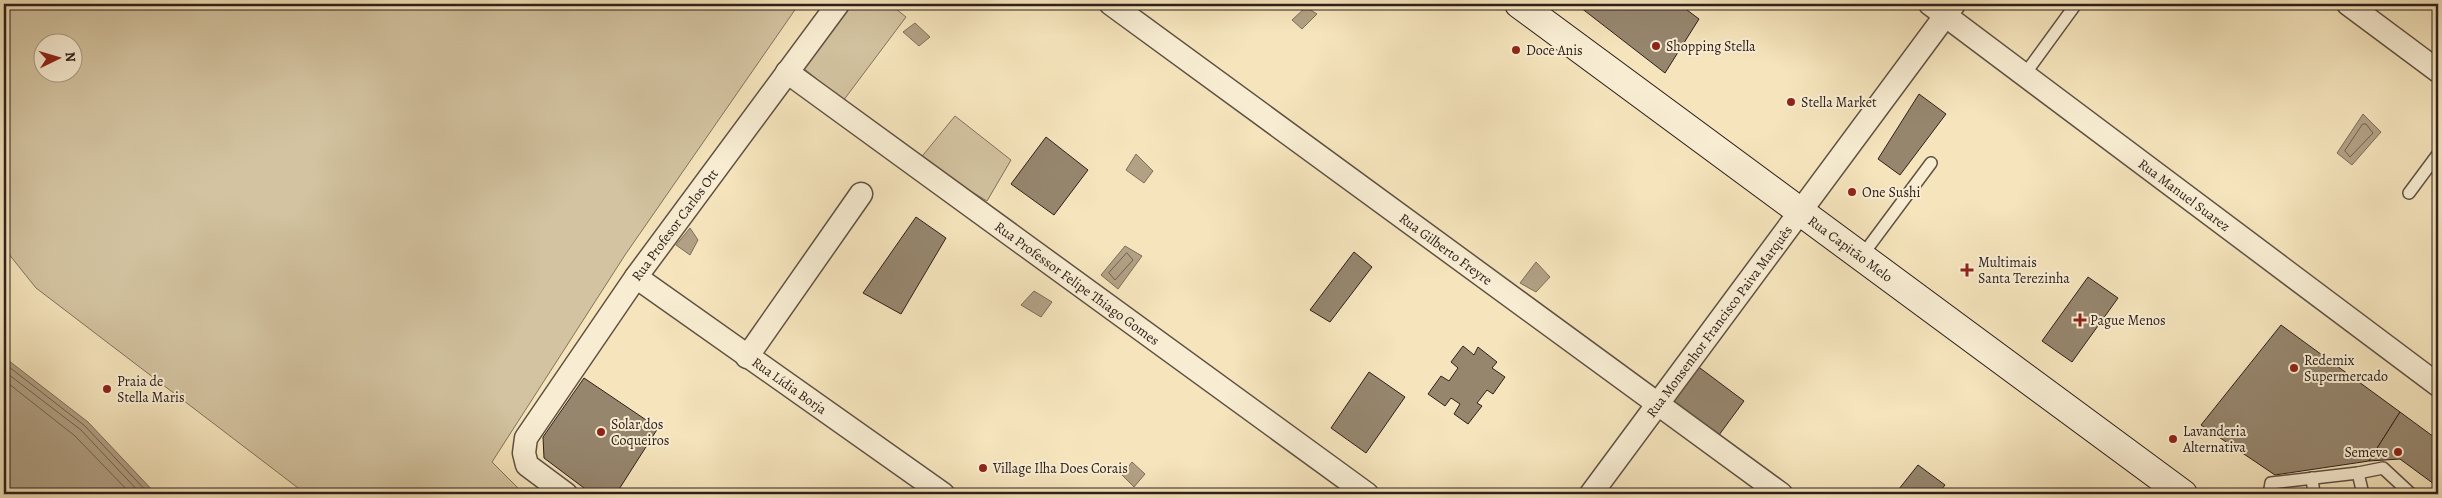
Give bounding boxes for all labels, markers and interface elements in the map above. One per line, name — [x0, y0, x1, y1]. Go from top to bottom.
north arrow — [32, 32, 82, 82]
place label: Shopping Stella — [1666, 37, 1756, 56]
marker: Shopping Stella — [1650, 40, 1662, 52]
place label: Doce Anis — [1526, 41, 1583, 60]
marker: Doce Anis — [1510, 44, 1522, 56]
text: N — [61, 51, 80, 63]
place label: Stella Market — [1801, 93, 1877, 112]
marker: Stella Market — [1785, 96, 1797, 108]
street label: Rua Manuel Suarez — [2134, 154, 2234, 236]
street label: Rua Profesor Carlos Ott — [627, 165, 723, 285]
place label: One Sushi — [1862, 183, 1921, 202]
marker: One Sushi — [1846, 186, 1858, 198]
street label: Rua Gilberto Freyre — [1396, 209, 1496, 289]
street label: Rua Capitão Melo — [1804, 211, 1897, 286]
street label: Rua Professor Felipe Thiago Gomes — [991, 217, 1163, 350]
street label: Rua Monsenhor Francisco Paiva Marquês — [1642, 221, 1796, 421]
place label: Multimais Santa Terezinha — [1978, 253, 2070, 288]
marker: Multimais Santa Terezinha — [1960, 263, 1974, 277]
place label: Pague Menos — [2090, 311, 2166, 330]
marker: Pague Menos — [2074, 314, 2086, 326]
place label: Redemix Supermercado — [2304, 351, 2388, 386]
street label: Rua Lídia Borja — [748, 353, 831, 419]
marker: Redemix Supermercado — [2288, 362, 2300, 374]
place label: Praia de Stella Maris — [117, 372, 185, 407]
marker: Praia de Stella Maris — [101, 383, 113, 395]
place label: Solar dos Coqueiros — [611, 415, 669, 450]
place label: Lavanderia Alternativa — [2182, 422, 2247, 457]
marker: Solar dos Coqueiros — [595, 426, 607, 438]
marker: Lavanderia Alternativa — [2167, 433, 2179, 445]
place label: Semeve — [2344, 443, 2388, 462]
marker: Semeve — [2392, 446, 2404, 458]
place label: Village Ilha Does Corais — [992, 459, 1128, 478]
marker: Village Ilha Does Corais — [977, 462, 989, 474]

